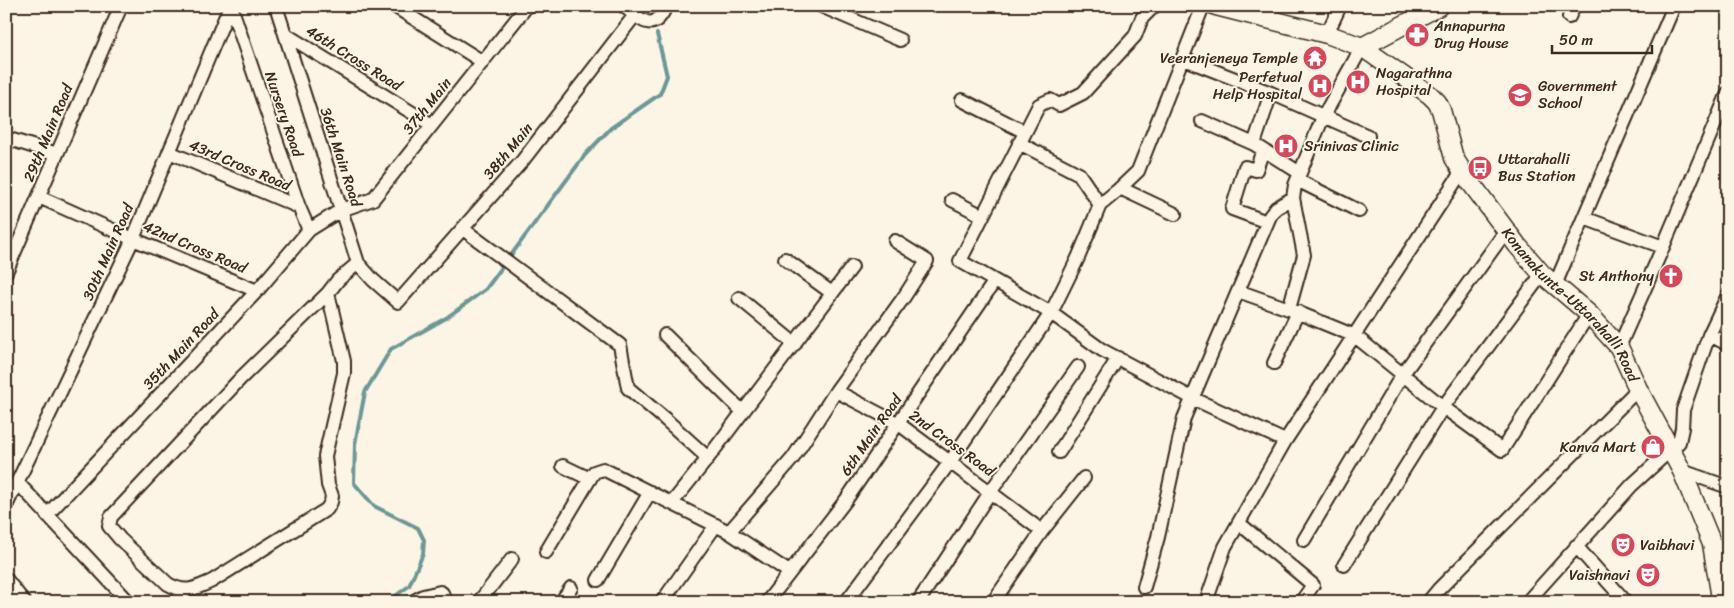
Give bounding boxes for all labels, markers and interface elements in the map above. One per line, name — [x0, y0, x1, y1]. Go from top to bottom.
place label: Annapurna Drug House — [1433, 13, 1509, 56]
street label: 46th Cross Road — [301, 18, 408, 99]
pharmacy icon: Annapurna Drug House — [1404, 22, 1430, 48]
scale bar — [1552, 22, 1652, 54]
text: 50 m — [1559, 27, 1594, 53]
place label: Veeranjeneya Temple — [1160, 45, 1298, 71]
temple icon: Veeranjeneya Temple — [1302, 45, 1328, 71]
place label: Nagarathna Hospital — [1376, 60, 1453, 103]
place label: Perfetual Help Hospital — [1213, 64, 1303, 107]
street label: Nursery Road — [257, 68, 311, 161]
hospital icon: Nagarathna Hospital — [1345, 69, 1371, 95]
street label: 37th Main — [396, 72, 458, 140]
hospital icon: Perfetual Help Hospital — [1307, 73, 1333, 99]
place label: Government School — [1538, 73, 1618, 116]
street label: 29th Main Road — [16, 79, 81, 186]
school or university icon: Government School — [1507, 82, 1533, 108]
street label: 36th Main Road — [313, 104, 370, 211]
street label: 38th Main — [476, 117, 540, 185]
street label: 43rd Cross Road — [185, 132, 296, 199]
hospital icon: Srinivas Clinic — [1273, 133, 1299, 159]
place label: Srinivas Clinic — [1304, 133, 1399, 159]
place label: Uttarahalli Bus Station — [1498, 146, 1576, 189]
bus stop icon: Uttarahalli Bus Station — [1467, 155, 1493, 181]
street label: 30th Main Road — [75, 198, 141, 305]
street label: 42nd Cross Road — [139, 213, 252, 281]
street label: Konanakunte-Uttarahalli Road — [1495, 221, 1646, 387]
place label: St Anthony — [1579, 263, 1654, 289]
church icon: St Anthony — [1658, 263, 1684, 289]
street label: 35th Main Road — [136, 301, 227, 396]
street label: 6th Main Road — [833, 388, 909, 481]
street label: 2nd Cross Road — [903, 403, 1002, 484]
place label: Kanva Mart — [1560, 434, 1636, 460]
shop icon: Kanva Mart — [1640, 434, 1666, 460]
theatre icon: Vaibhavi — [1610, 532, 1636, 558]
place label: Vaibhavi — [1640, 532, 1695, 558]
place label: Vaishnavi — [1569, 562, 1631, 588]
theatre icon: Vaishnavi — [1635, 562, 1661, 588]

